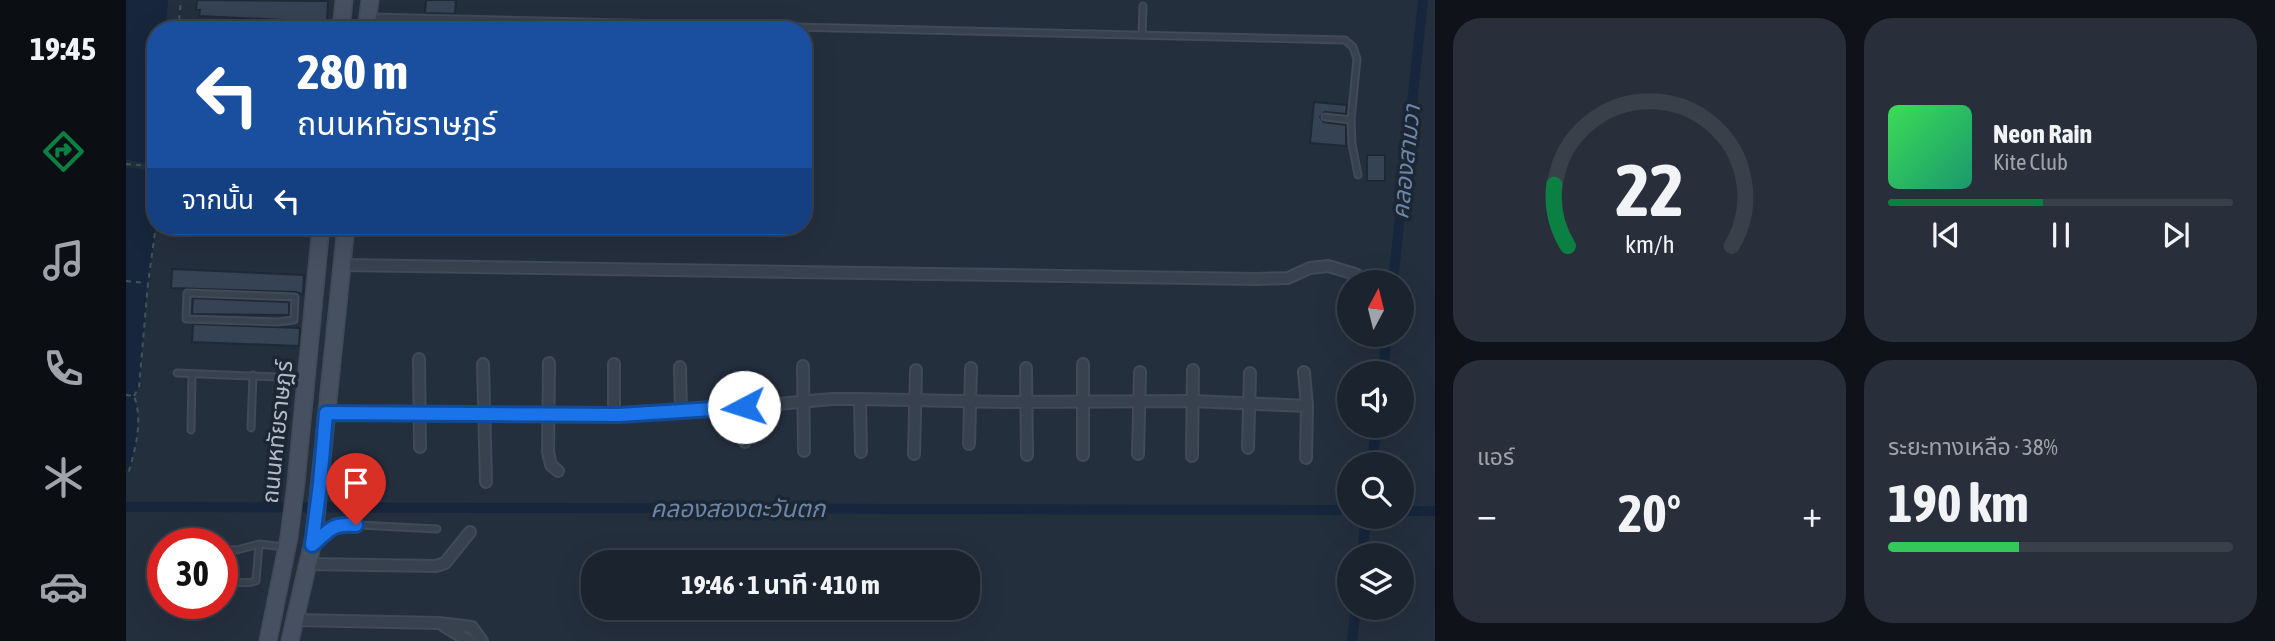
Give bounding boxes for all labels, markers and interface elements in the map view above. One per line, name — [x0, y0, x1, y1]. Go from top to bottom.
text: 19:45 — [30, 30, 96, 67]
text: 280 m — [297, 43, 408, 99]
icon: left — [182, 49, 273, 140]
water label: คลองสามวา — [1386, 102, 1425, 220]
text: ถนนหทัยราษฎร์ — [297, 105, 497, 142]
text: Neon Rain — [1993, 119, 2092, 149]
icon: directions — [39, 127, 88, 176]
text: 22 — [1615, 148, 1684, 231]
text: Kite Club — [1993, 149, 2068, 175]
icon: left — [268, 182, 306, 220]
text: จากนั้น — [182, 185, 254, 215]
icon: previous — [1927, 216, 1965, 254]
icon: pause — [2042, 216, 2080, 254]
icon: next — [2157, 216, 2195, 254]
text: km/h — [1625, 230, 1674, 258]
icon: music — [39, 236, 88, 285]
north arrow — [1337, 270, 1414, 346]
map controls — [1337, 270, 1414, 620]
icon: phone — [39, 344, 88, 393]
street label: ถนนหทัยราษฎร์ — [257, 358, 298, 505]
button: sound — [1337, 361, 1414, 438]
position arrow — [707, 370, 781, 444]
text: ระยะทางเหลือ · 38% — [1888, 434, 2058, 460]
text: แอร์ — [1477, 444, 1514, 470]
button: search — [1337, 452, 1414, 529]
icon: climate — [39, 453, 88, 502]
pin — [326, 453, 386, 525]
icon: arrive — [337, 464, 375, 502]
text: 190 km — [1888, 473, 2029, 533]
text: 20° — [1618, 483, 1681, 543]
text: − — [1477, 492, 1497, 535]
text: + — [1802, 492, 1822, 535]
water label: คลองสองตะวันตก — [650, 495, 827, 522]
speed limit sign: 30 — [147, 528, 238, 619]
button: layers — [1337, 543, 1414, 620]
icon: car — [39, 562, 88, 611]
text: 19:46 · 1 นาที · 410 m — [681, 570, 880, 600]

